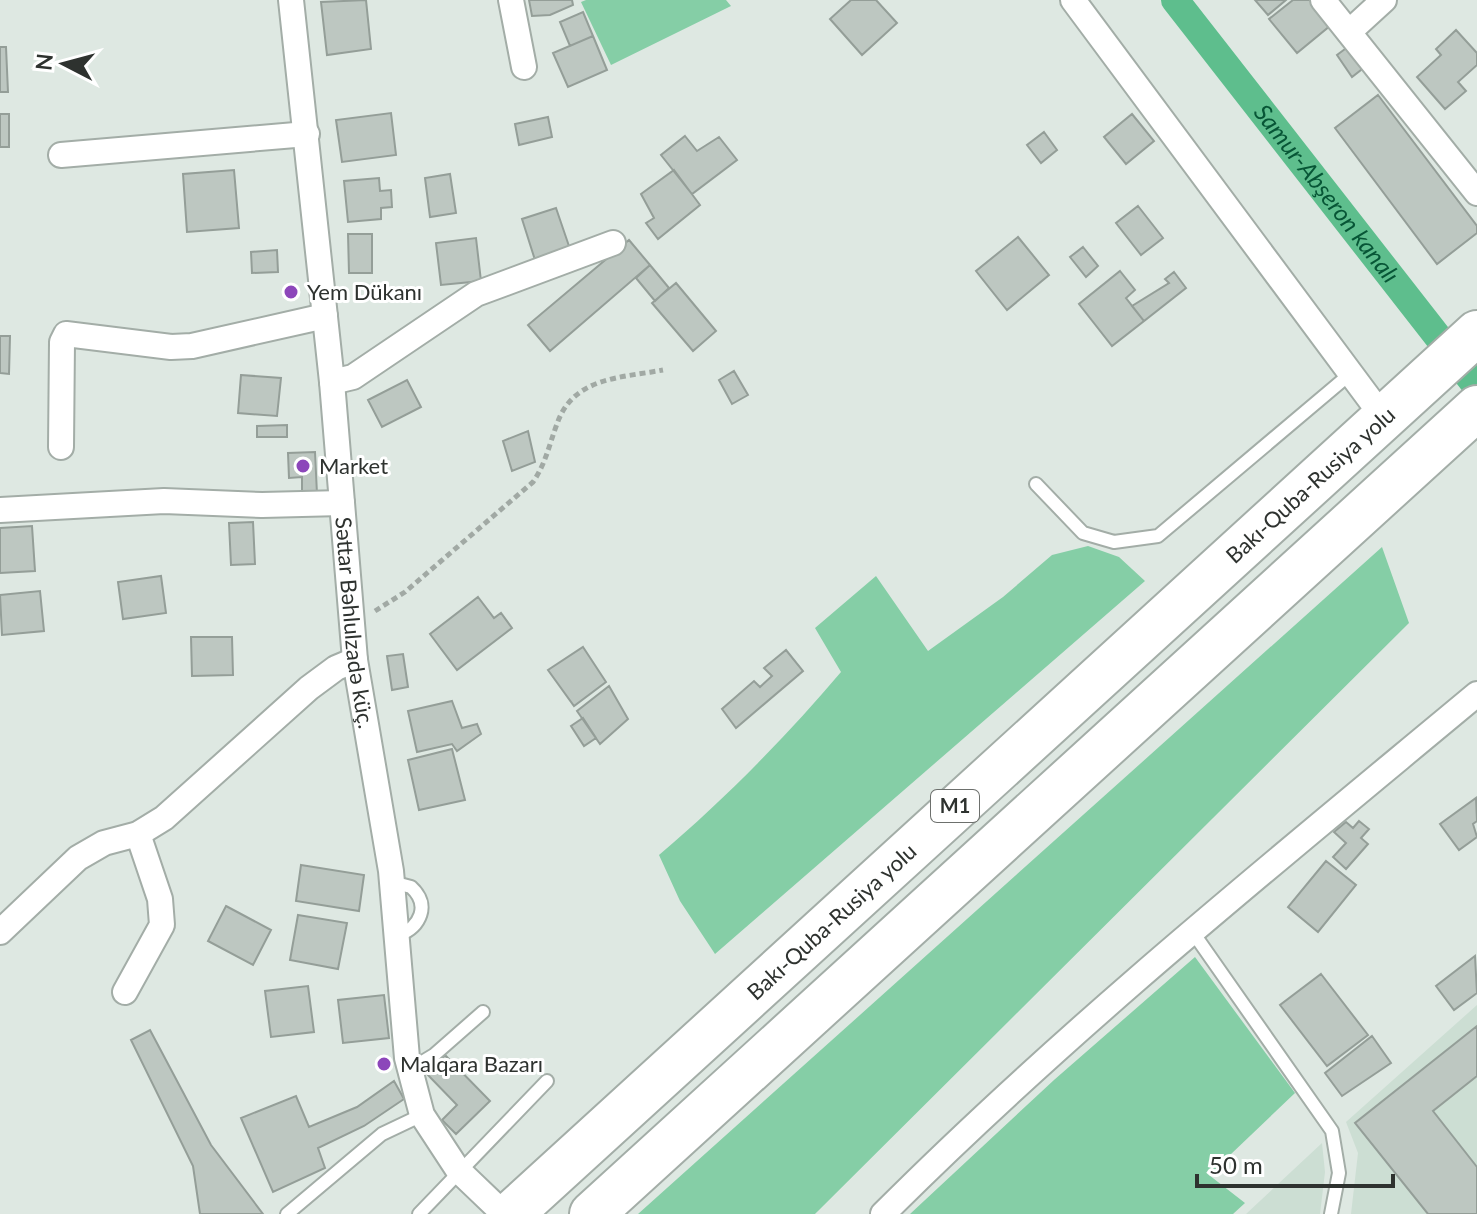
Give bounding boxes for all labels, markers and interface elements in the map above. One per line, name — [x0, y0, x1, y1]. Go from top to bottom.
north arrow — [24, 24, 104, 104]
text: N — [29, 52, 58, 72]
water label: Samur-Abşeron kanalı — [1249, 98, 1406, 288]
place label: Yem Dükanı — [307, 278, 422, 305]
marker: Yem Dükanı — [282, 283, 300, 301]
street label: Bakı-Quba-Rusiya yolu — [1220, 401, 1400, 568]
place label: Market — [319, 452, 388, 479]
marker: Market — [294, 457, 312, 475]
street label: Səttar Bəhlulzadə küç. — [330, 516, 380, 730]
road number: M1 — [931, 790, 979, 822]
street label: Bakı-Quba-Rusiya yolu — [741, 837, 921, 1005]
place label: Malqara Bazarı — [400, 1050, 543, 1077]
marker: Malqara Bazarı — [375, 1055, 393, 1073]
scale bar — [1197, 1138, 1393, 1188]
text: 50 m — [1209, 1150, 1263, 1179]

